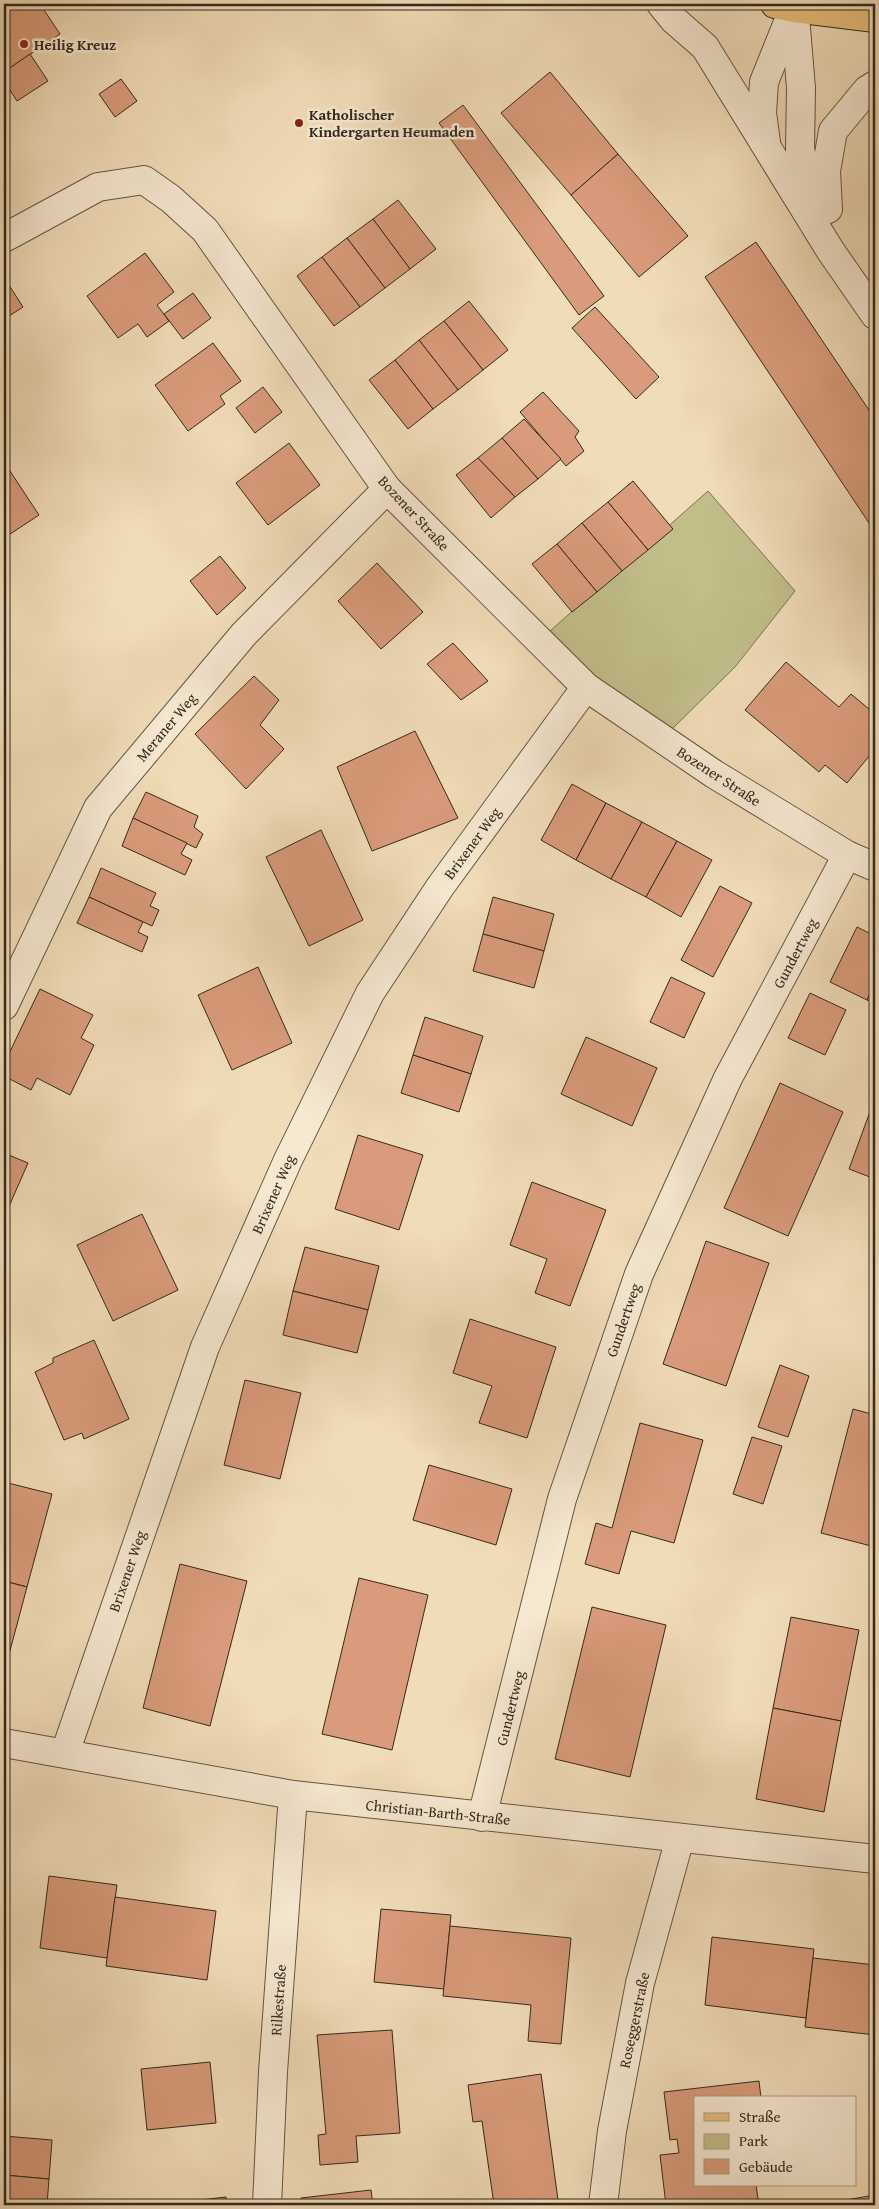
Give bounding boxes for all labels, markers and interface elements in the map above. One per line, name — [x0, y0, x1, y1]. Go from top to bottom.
place label: Heilig Kreuz — [34, 34, 116, 55]
marker: Heilig Kreuz — [18, 38, 30, 50]
place label: Katholischer Kindergarten Heumaden — [309, 104, 474, 142]
marker: Katholischer Kindergarten Heumaden — [293, 117, 305, 129]
street label: Bozener Straße — [373, 471, 455, 555]
street label: Meraner Weg — [131, 688, 201, 766]
street label: Bozener Straße — [673, 741, 765, 811]
street label: Brixener Weg — [439, 802, 506, 884]
street label: Gundertweg — [768, 914, 823, 992]
street label: Brixener Weg — [246, 1150, 300, 1237]
street label: Gundertweg — [601, 1280, 646, 1360]
street label: Brixener Weg — [103, 1527, 151, 1615]
street label: Gundertweg — [491, 1668, 530, 1748]
street label: Christian-Barth-Straße — [365, 1794, 511, 1830]
street label: Rilkestraße — [265, 1964, 291, 2036]
street label: Roseggerstraße — [614, 1970, 654, 2070]
legend — [694, 2096, 856, 2186]
text: Straße — [739, 2106, 781, 2127]
text: Park — [739, 2130, 768, 2151]
text: Gebäude — [739, 2156, 793, 2177]

